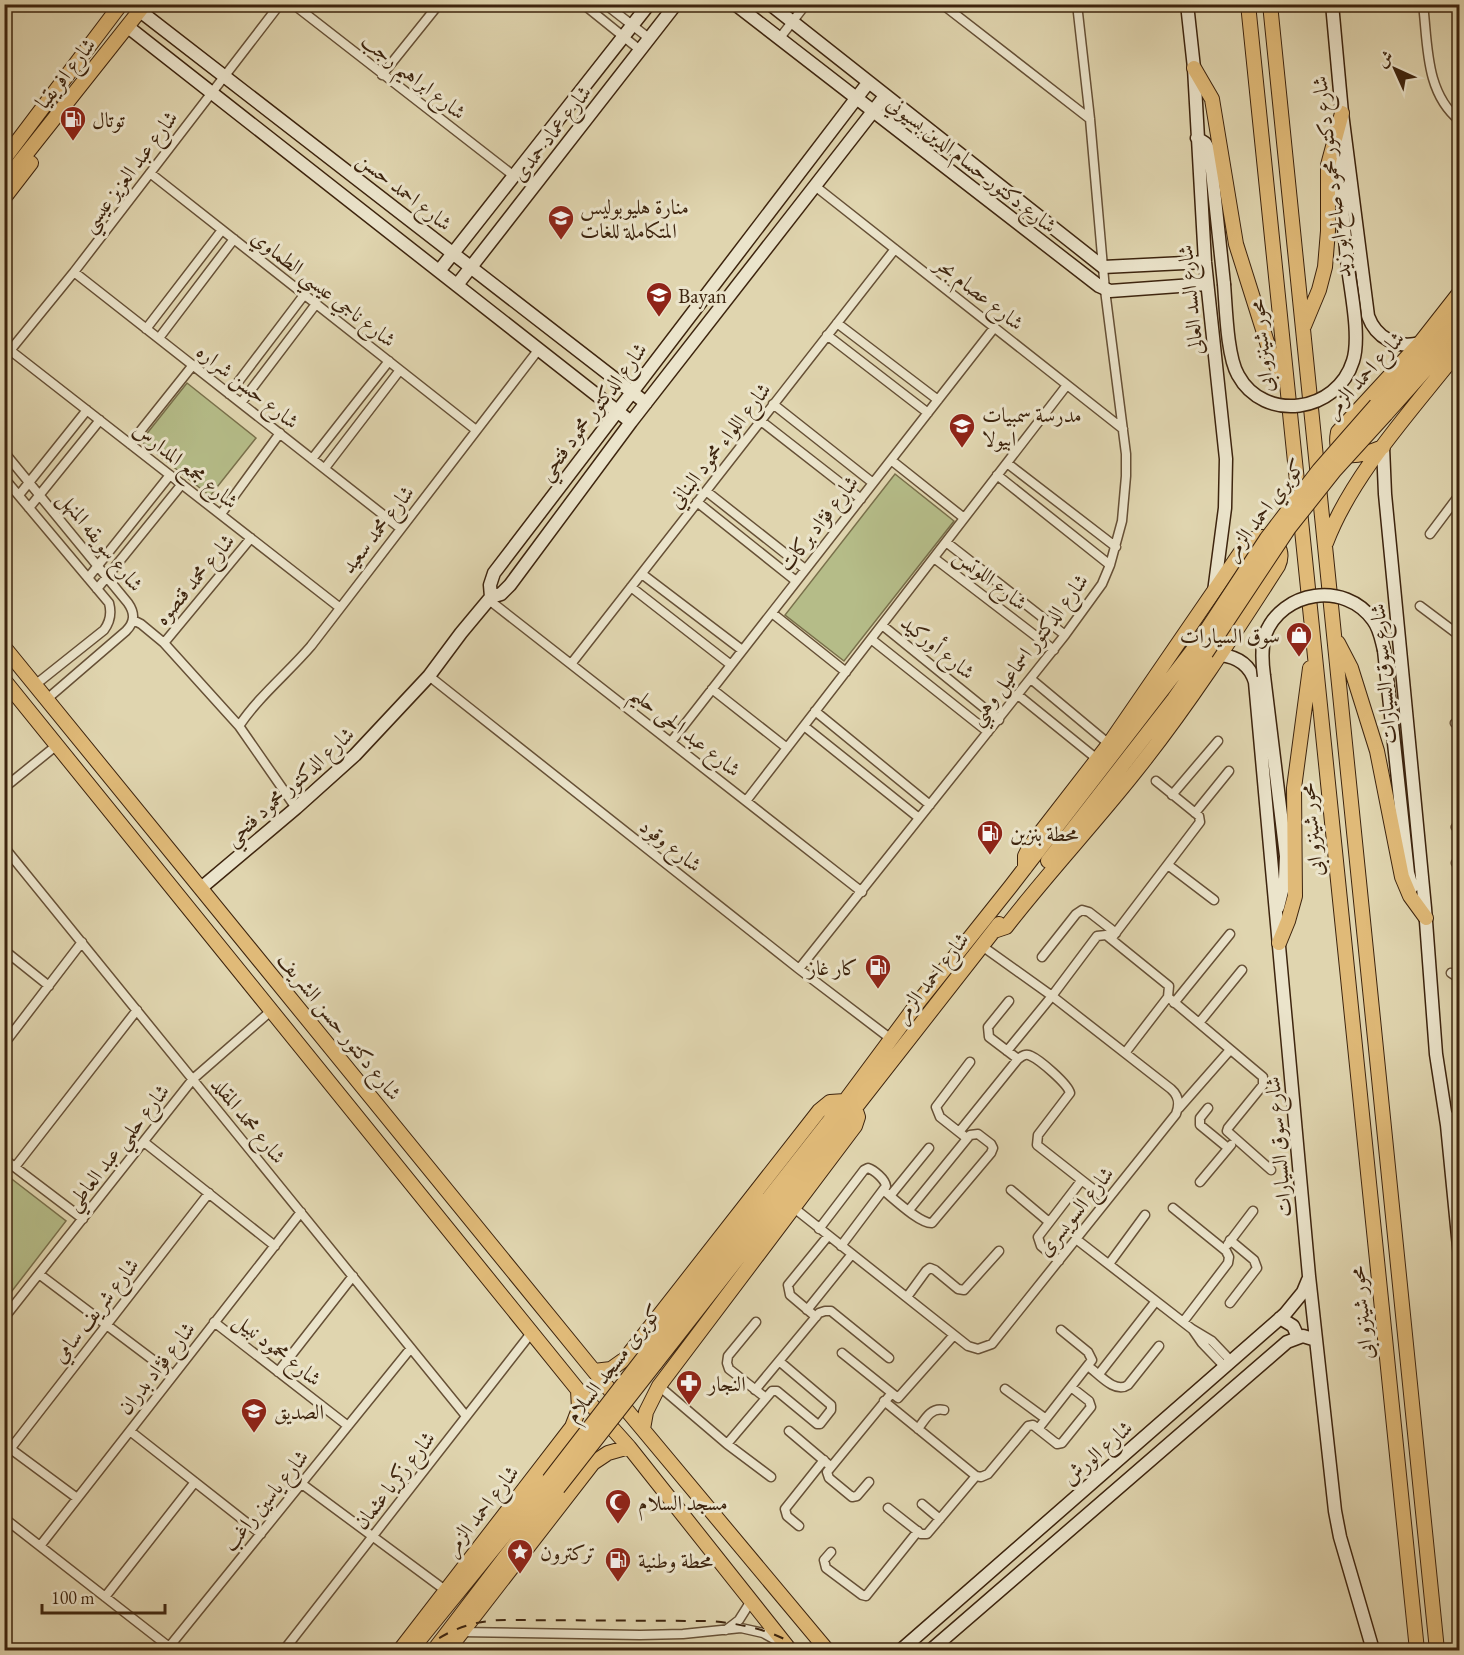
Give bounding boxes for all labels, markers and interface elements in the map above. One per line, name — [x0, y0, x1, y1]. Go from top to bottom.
street label: شارع ابراهيم رجب — [351, 27, 472, 132]
street label: شارع افريقيا — [29, 32, 105, 117]
north arrow — [1365, 39, 1425, 99]
text: ش — [1372, 46, 1398, 72]
street label: شارع دكتور محمود صالح ابو زيد — [1305, 74, 1362, 279]
street label: شارع عماد حمدى — [505, 79, 601, 190]
street label: شارع دكتور حسام الدين بسيوني — [878, 89, 1062, 243]
fuel station icon: توتال — [58, 104, 88, 142]
street label: شارع عبد العزيز عيسي — [74, 105, 189, 241]
place label: توتال — [92, 106, 126, 133]
street label: شارع احمد حسن — [349, 146, 458, 240]
place label: منارة هليوبوليس المتكاملة للغات — [580, 193, 689, 244]
school or university icon: منارة هليوبوليس المتكاملة للغات — [546, 203, 576, 241]
street label: شارع ناجي عيسي الطماوي — [242, 223, 402, 358]
street label: شارع السد العالى — [1171, 243, 1214, 356]
street label: شارع عصام بحر — [926, 249, 1030, 340]
school or university icon: Bayan — [644, 280, 674, 318]
place label: Bayan — [678, 282, 727, 309]
street label: محور شينزو ابى — [1243, 298, 1281, 394]
street label: شارع احمد الزمر — [1318, 325, 1414, 426]
street label: شارع الدكتور محمود فتحي — [531, 337, 658, 490]
street label: شارع حسن شراره — [188, 338, 305, 438]
street label: شارع اللواء محمود البناني — [661, 377, 781, 517]
place label: مدرسة سمبيات ابيولا — [982, 401, 1082, 452]
school or university icon: مدرسة سمبيات ابيولا — [947, 411, 977, 449]
street label: شارع مجمع المدارس — [124, 416, 244, 519]
street label: كوبري احمد الزمر — [1217, 453, 1313, 567]
street label: شارع فؤاد بركات — [772, 469, 868, 580]
street label: شارع محمد سعيد — [334, 479, 424, 582]
street label: شارع سويقه المنهل — [48, 485, 150, 600]
street label: شارع محمد قنصوه — [148, 528, 244, 634]
street label: شارع اللوتس — [946, 542, 1033, 620]
street label: شارع الدكتور اسماعيل وهبي — [962, 568, 1099, 734]
street label: شارع سوق السيارات — [1363, 602, 1408, 745]
street label: شارع أوركيد — [892, 608, 981, 689]
shop icon: سوق السيارات — [1284, 620, 1314, 658]
place label: سوق السيارات — [1180, 622, 1280, 649]
street label: شارع عبد الحى حليم — [620, 679, 747, 789]
street label: شارع الدكتور محمود فتحي — [218, 721, 364, 857]
street label: محور شينزو ابى — [1293, 782, 1331, 878]
street label: شارع وقود — [631, 812, 708, 882]
fuel station icon: محطة بنزين — [975, 818, 1005, 856]
place label: محطة بنزين — [1010, 820, 1079, 847]
street label: شارع احمد الزمر — [887, 927, 979, 1031]
street label: شارع دكتور حسن الشريف — [268, 946, 408, 1109]
fuel station icon: كار غاز — [863, 952, 893, 990]
place label: كار غاز — [806, 954, 858, 981]
street label: شارع محمد المقلد — [202, 1071, 292, 1172]
street label: شارع سوق السيارات — [1258, 1075, 1303, 1218]
street label: شارع حلمي عبد العاطي — [59, 1078, 181, 1220]
street label: شارع السويسرى — [1030, 1160, 1123, 1265]
street label: شارع شريف سامي — [46, 1252, 148, 1371]
street label: محور شينزو ابى — [1343, 1265, 1381, 1361]
street label: كوبرى مسجد السلام — [558, 1298, 671, 1431]
street label: شارع محمود نبيل — [226, 1306, 327, 1396]
street label: شارع فؤاد بدران — [111, 1316, 205, 1423]
pharmacy icon: النجار — [674, 1368, 704, 1406]
place label: النجار — [706, 1370, 746, 1397]
school or university icon: الصديق — [239, 1396, 269, 1434]
place label: الصديق — [274, 1398, 324, 1425]
street label: شارع الورش — [1056, 1414, 1141, 1494]
street label: شارع زكريا عثمان — [347, 1425, 445, 1538]
street label: شارع ياسين راغب — [216, 1444, 318, 1559]
street label: شارع احمد الزمر — [437, 1460, 529, 1564]
mosque icon: مسجد السلام — [603, 1487, 633, 1525]
place label: مسجد السلام — [638, 1489, 728, 1521]
place icon: تركترون — [505, 1537, 535, 1575]
place label: تركترون — [540, 1539, 596, 1566]
fuel station icon: محطة وطنية — [603, 1545, 633, 1583]
place label: محطة وطنية — [638, 1547, 713, 1574]
scale bar — [42, 1577, 165, 1615]
text: 100 m — [51, 1586, 95, 1609]

